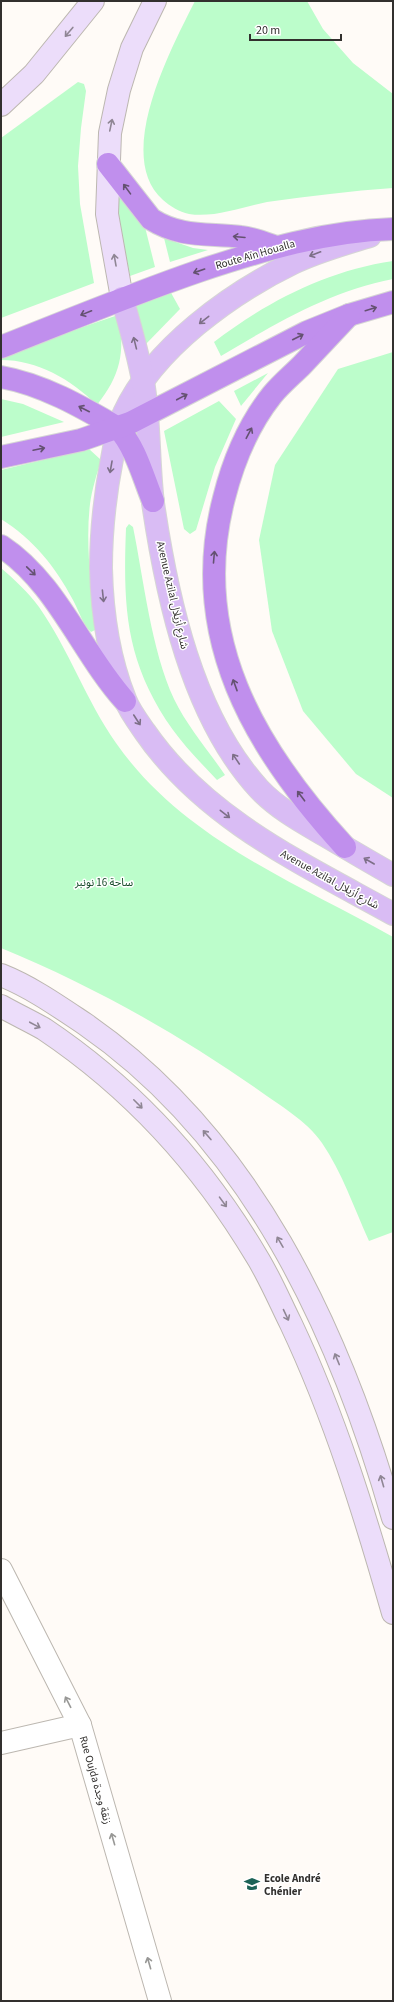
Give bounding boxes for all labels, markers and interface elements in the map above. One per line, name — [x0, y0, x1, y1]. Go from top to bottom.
scale bar — [250, 16, 341, 42]
text: 20 m — [256, 22, 280, 39]
one-way arrow — [65, 27, 74, 38]
one-way arrow — [108, 119, 116, 132]
one-way arrow — [122, 184, 131, 195]
one-way arrow — [233, 233, 246, 240]
street label: Route Aïn Houalla — [214, 236, 297, 273]
one-way arrow — [310, 251, 322, 259]
one-way arrow — [111, 254, 119, 267]
one-way arrow — [193, 268, 206, 275]
one-way arrow — [364, 305, 377, 312]
one-way arrow — [80, 309, 92, 317]
one-way arrow — [198, 316, 209, 325]
one-way arrow — [292, 333, 304, 340]
one-way arrow — [131, 337, 138, 350]
one-way arrow — [176, 393, 188, 400]
one-way arrow — [78, 405, 90, 413]
one-way arrow — [245, 427, 253, 439]
one-way arrow — [32, 444, 45, 452]
one-way arrow — [106, 460, 114, 473]
street label: Avenue Azilal شارع أزيلال — [153, 540, 192, 651]
one-way arrow — [211, 551, 218, 564]
one-way arrow — [26, 566, 36, 576]
one-way arrow — [99, 589, 106, 602]
one-way arrow — [231, 679, 239, 691]
one-way arrow — [133, 714, 141, 725]
one-way arrow — [232, 754, 240, 765]
one-way arrow — [297, 791, 305, 802]
one-way arrow — [220, 810, 231, 819]
street label: Avenue Azilal شارع أزيلال — [278, 846, 382, 913]
one-way arrow — [363, 857, 375, 865]
park label: ساحة 16 نونبر — [74, 875, 133, 890]
one-way arrow — [29, 1021, 41, 1029]
one-way arrow — [133, 1099, 143, 1109]
one-way arrow — [202, 1130, 211, 1141]
one-way arrow — [218, 1197, 227, 1208]
one-way arrow — [276, 1236, 284, 1248]
one-way arrow — [283, 1309, 291, 1321]
one-way arrow — [333, 1353, 340, 1365]
one-way arrow — [378, 1474, 385, 1487]
one-way arrow — [64, 1696, 71, 1708]
street label: Rue Oujda زنقة وجدة — [76, 1734, 115, 1826]
one-way arrow — [109, 1832, 116, 1845]
place label: Ecole André Chénier — [264, 1871, 321, 1899]
school or university icon: Ecole André Chénier — [243, 1875, 261, 1893]
one-way arrow — [145, 1957, 152, 1970]

